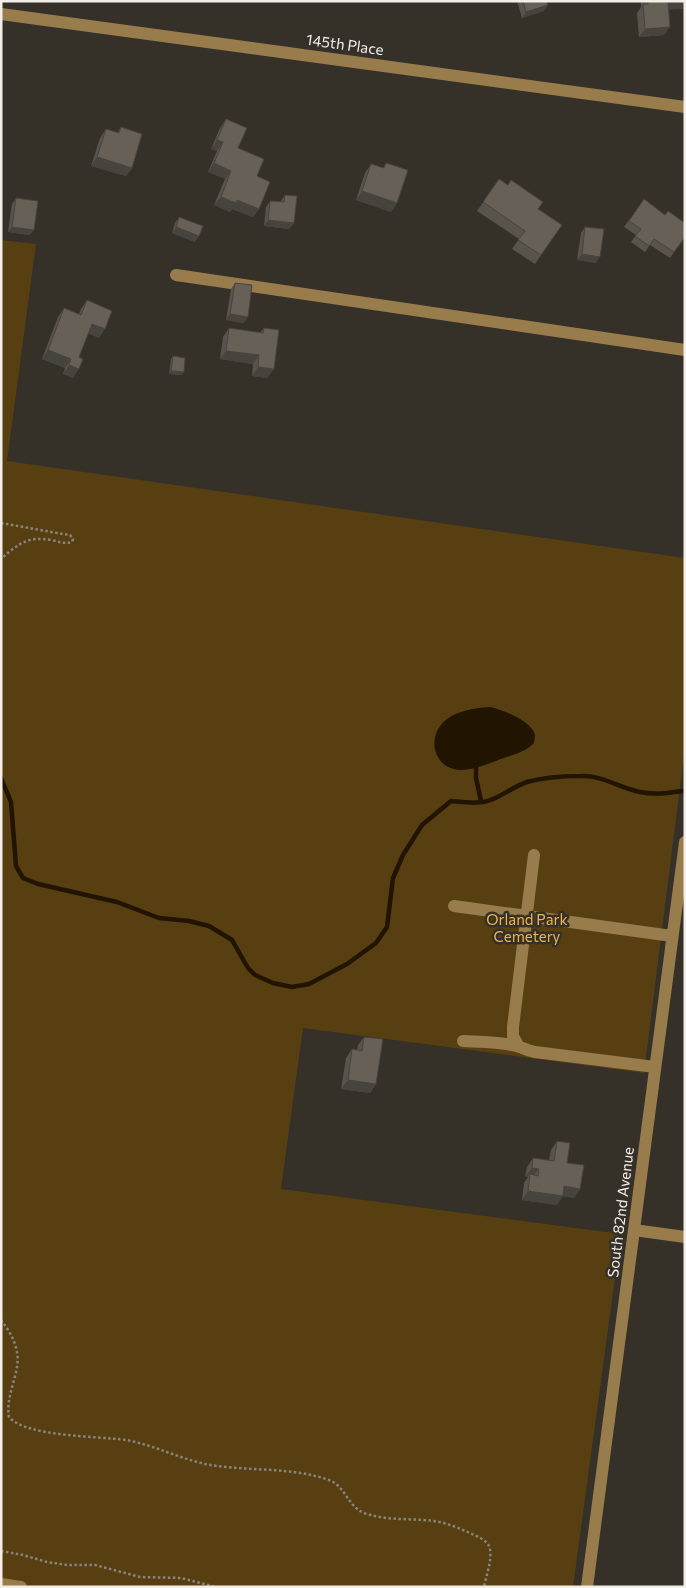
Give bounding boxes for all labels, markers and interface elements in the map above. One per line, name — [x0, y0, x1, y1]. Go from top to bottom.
street label: 145th Place — [305, 30, 385, 58]
park label: Orland Park Cemetery — [486, 910, 568, 945]
street label: South 82nd Avenue — [603, 1146, 637, 1278]

